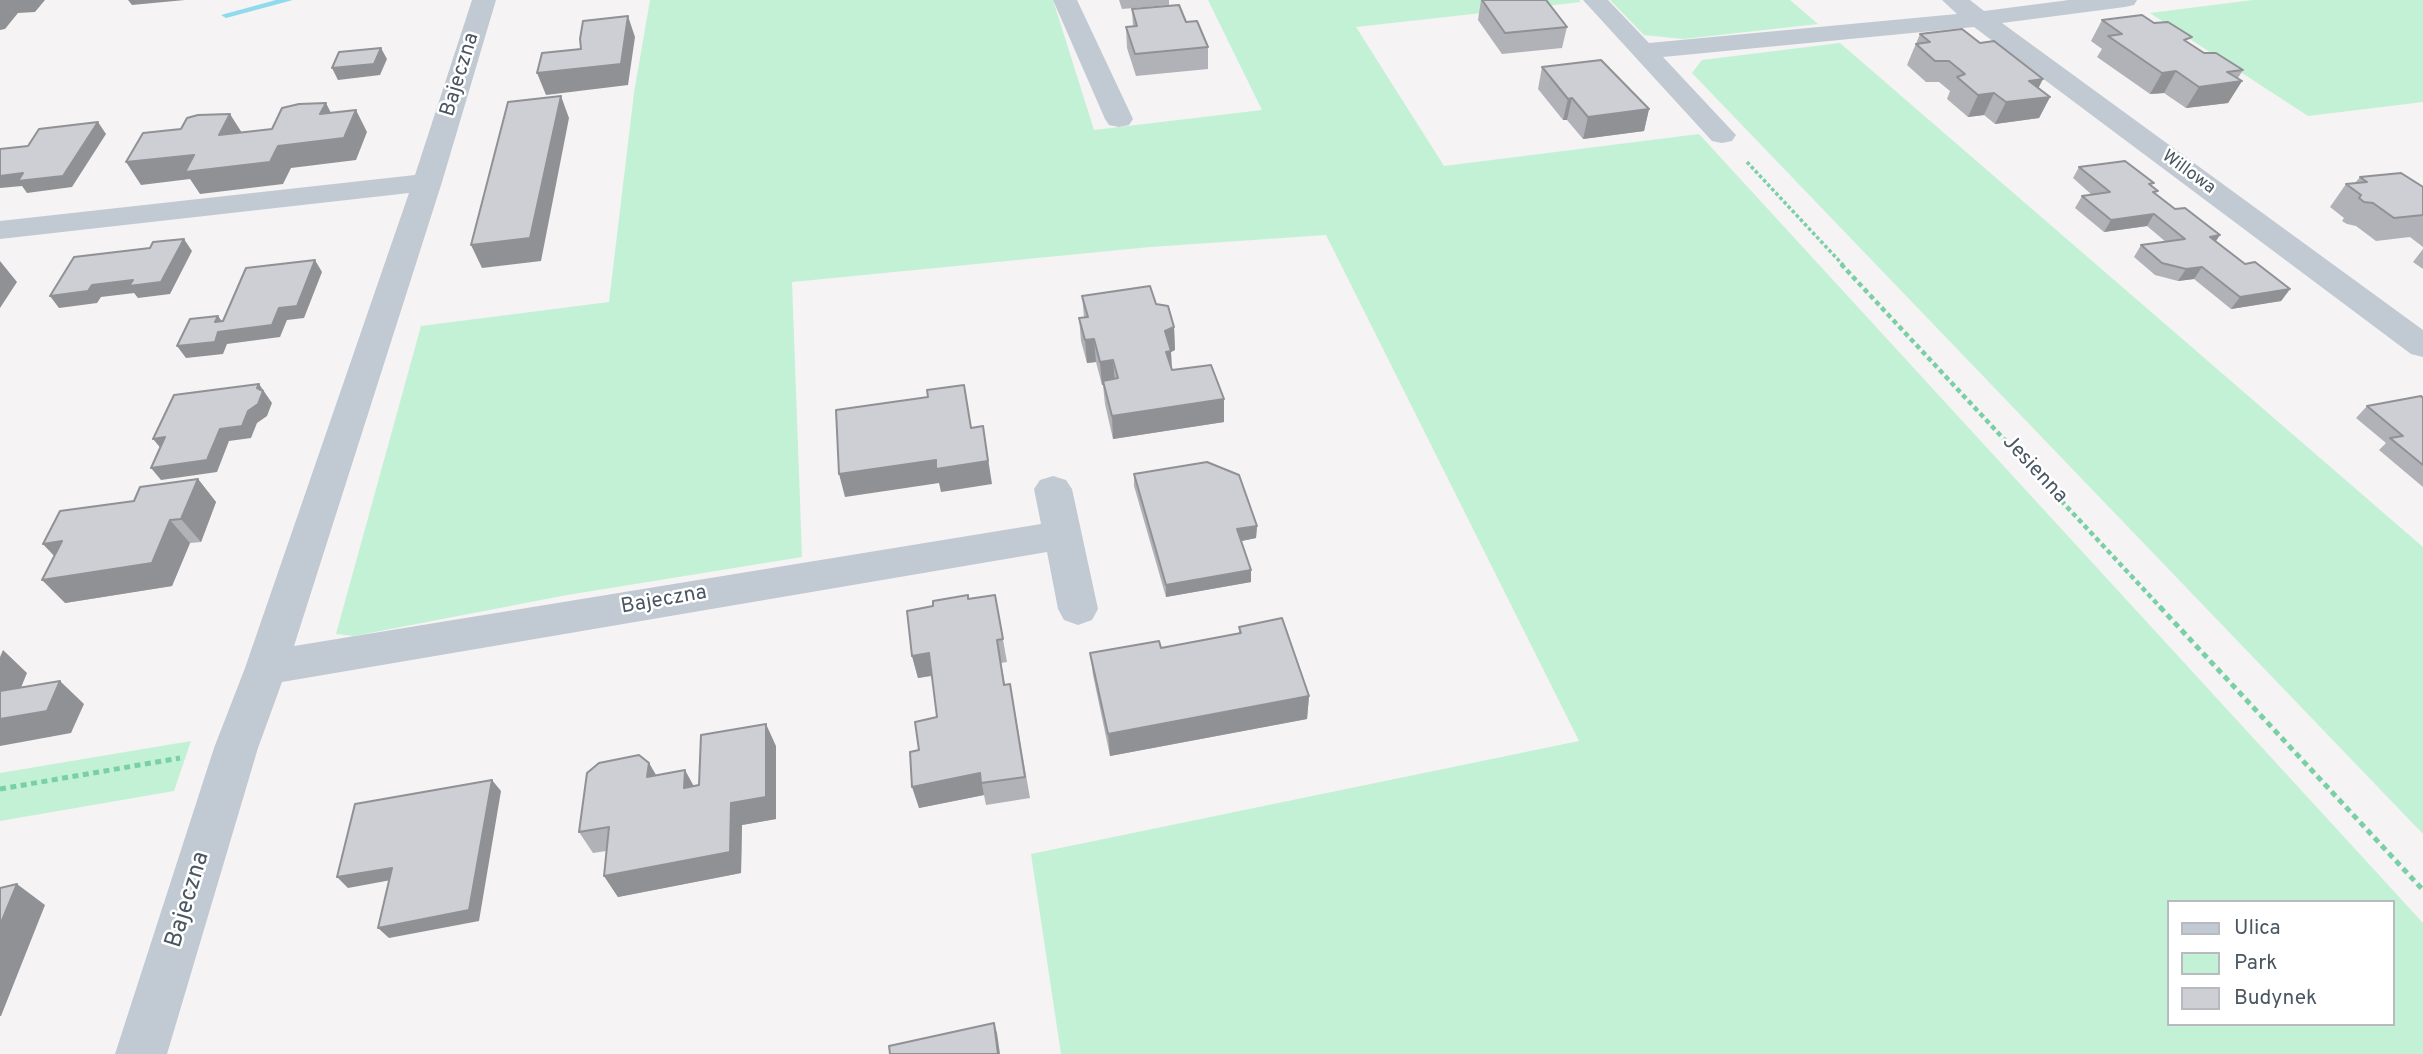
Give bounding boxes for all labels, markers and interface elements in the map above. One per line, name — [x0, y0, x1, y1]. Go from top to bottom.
street label: Bajeczna — [436, 30, 486, 120]
street label: Willowa — [2157, 146, 2219, 200]
street label: Jesienna — [1996, 431, 2072, 509]
street label: Bajeczna — [619, 581, 709, 621]
street label: Bajeczna — [161, 849, 217, 951]
legend — [2168, 900, 2395, 1026]
text: Ulica — [2234, 915, 2281, 942]
text: Park — [2234, 950, 2277, 977]
text: Budynek — [2234, 985, 2317, 1012]

